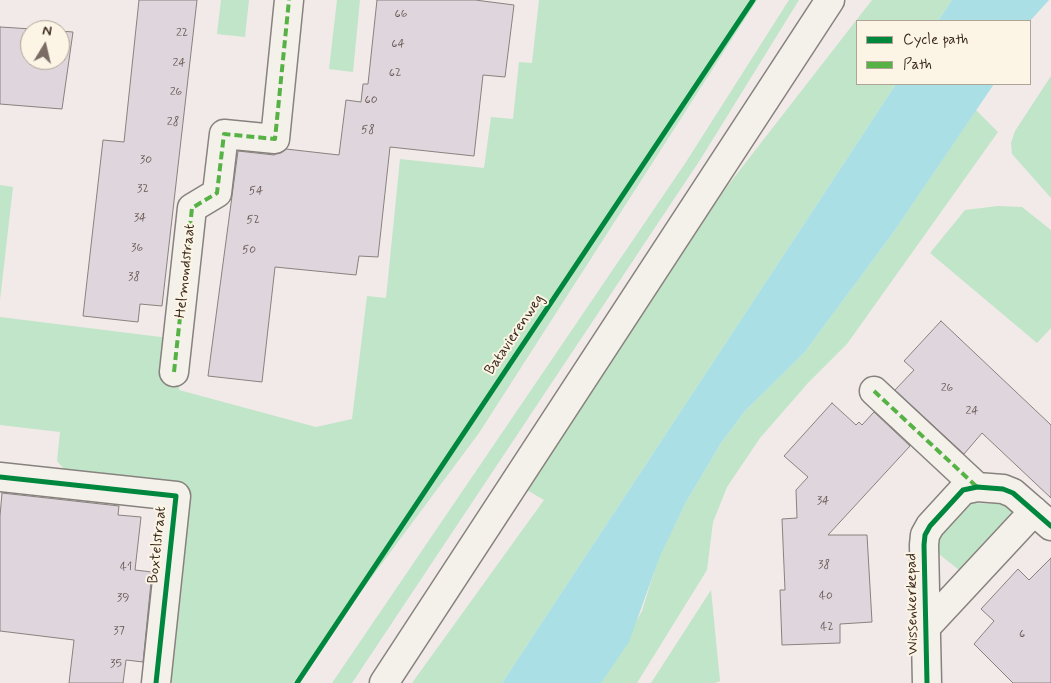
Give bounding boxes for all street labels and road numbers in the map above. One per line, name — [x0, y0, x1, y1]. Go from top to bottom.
street label: Helmondstraat — [172, 223, 200, 319]
street label: Batavierenweg — [481, 291, 549, 379]
street label: Boxtelstraat — [145, 505, 171, 585]
street label: Wissenkerkepad — [903, 553, 923, 655]

